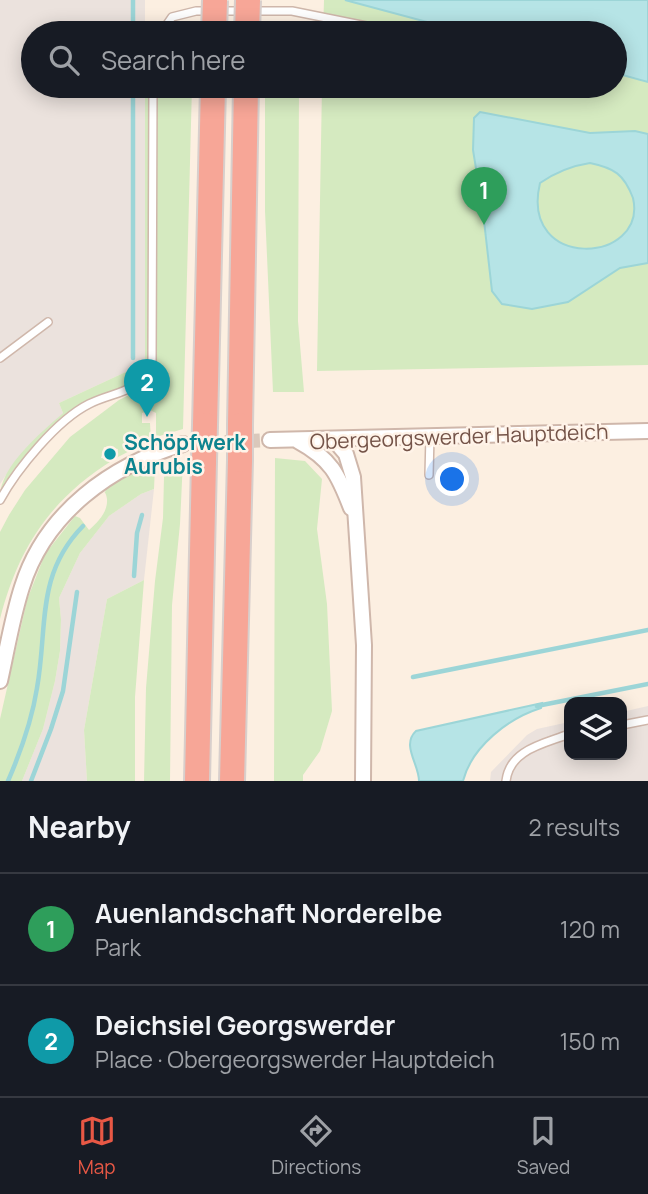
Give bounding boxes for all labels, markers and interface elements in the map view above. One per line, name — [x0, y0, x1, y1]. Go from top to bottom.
search box — [21, 21, 627, 98]
icon: search — [45, 41, 83, 79]
text: Search here — [101, 42, 246, 78]
pin: 1 — [461, 167, 507, 225]
pin: 2 — [124, 359, 170, 417]
street label: Obergeorgswerder Hauptdeich — [309, 417, 609, 455]
place label: Schöpfwerk Aurubis — [124, 428, 246, 480]
marker: Schöpfwerk Aurubis — [102, 446, 118, 462]
your location — [435, 462, 469, 496]
map controls — [564, 697, 627, 760]
button: layers — [564, 697, 627, 760]
text: Nearby — [28, 806, 131, 847]
text: 2 results — [528, 811, 620, 843]
text: Auenlandschaft Norderelbe — [95, 895, 442, 931]
text: 1 — [46, 913, 56, 945]
text: 120 m — [560, 913, 620, 945]
text: Park — [95, 931, 141, 963]
text: Deichsiel Georgswerder — [95, 1007, 395, 1043]
text: 2 — [44, 1025, 58, 1057]
text: 150 m — [560, 1025, 620, 1057]
text: Place · Obergeorgswerder Hauptdeich — [95, 1043, 495, 1075]
tab: Map — [78, 1112, 116, 1180]
tab: Directions — [271, 1112, 361, 1180]
tab: Saved — [517, 1112, 570, 1180]

